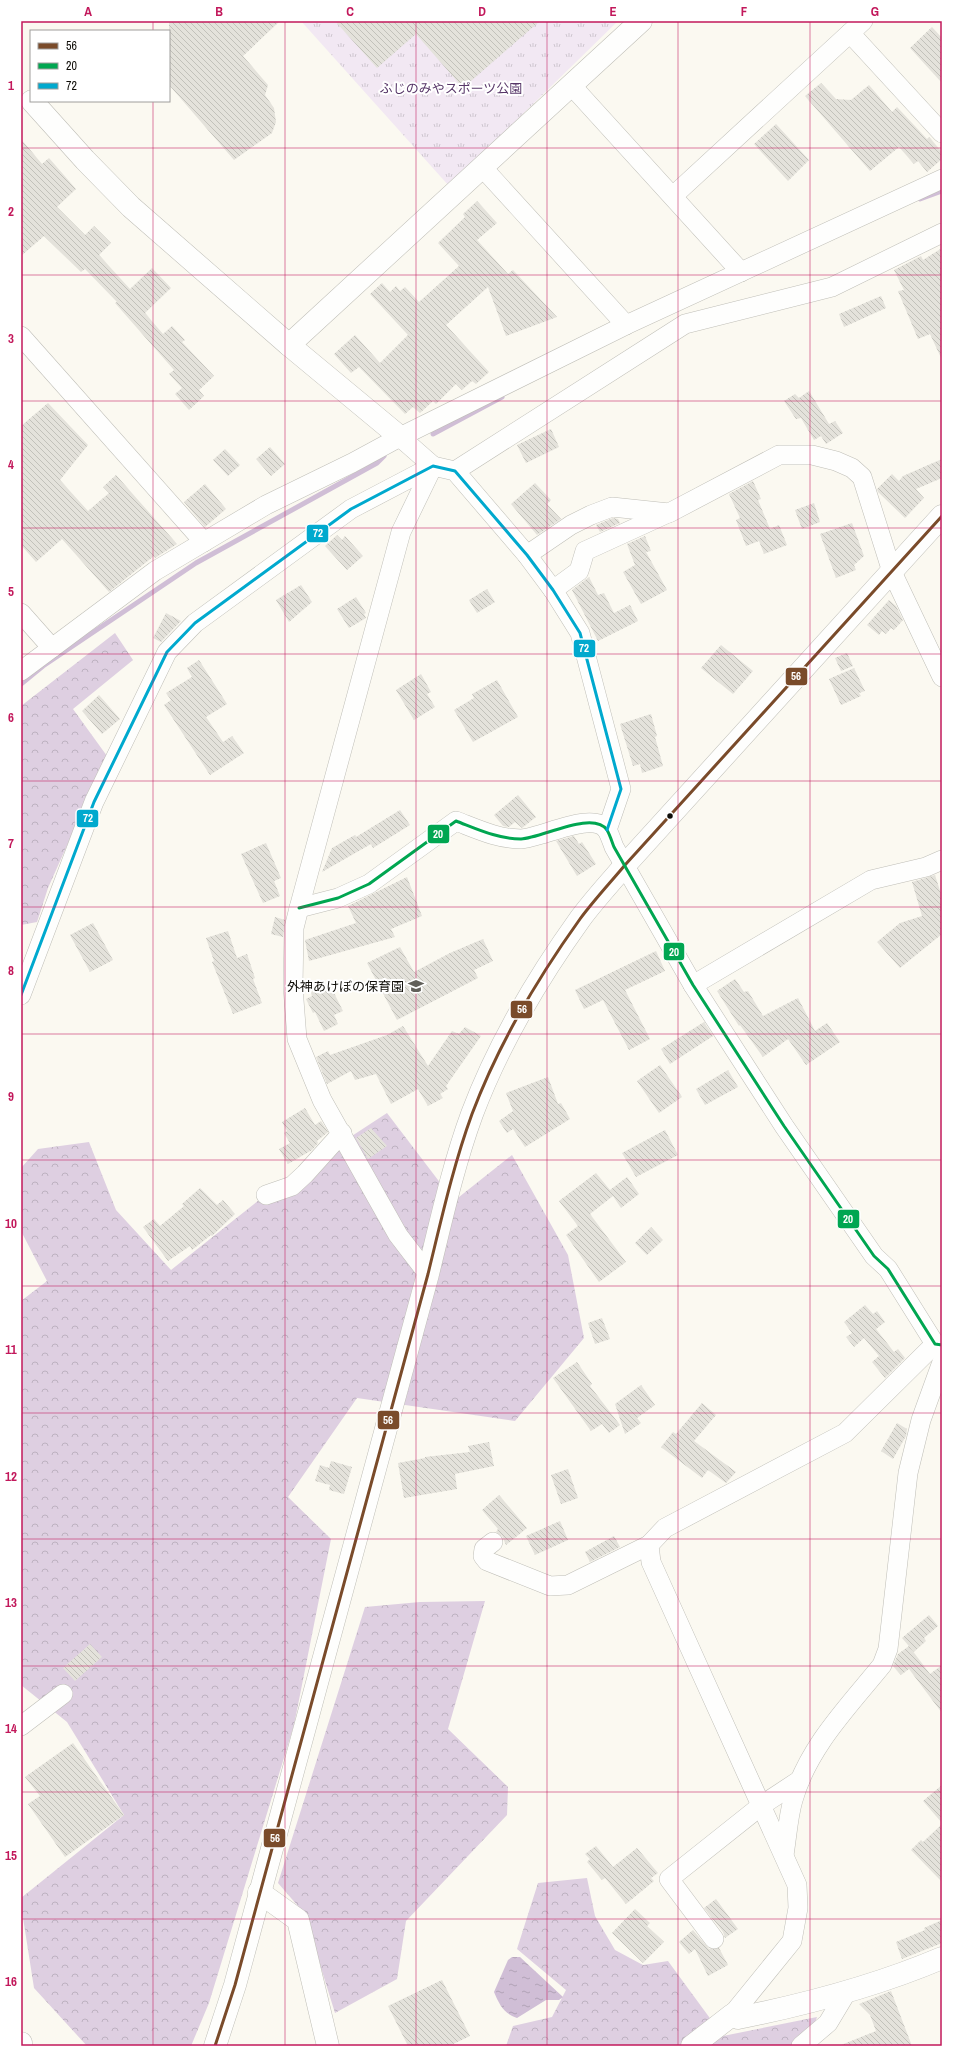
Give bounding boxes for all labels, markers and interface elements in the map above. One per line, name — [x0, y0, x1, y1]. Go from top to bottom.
text: A — [84, 3, 92, 20]
text: B — [215, 3, 223, 20]
text: C — [346, 3, 354, 20]
text: D — [478, 3, 486, 20]
text: E — [609, 3, 617, 20]
text: F — [741, 3, 748, 20]
text: G — [871, 3, 879, 20]
legend — [30, 30, 170, 102]
text: 56 — [66, 38, 77, 54]
text: 20 — [66, 58, 77, 74]
text: 1 — [8, 77, 14, 94]
text: 72 — [66, 78, 77, 94]
park label: ふじのみやスポーツ公園 — [380, 80, 522, 97]
text: 2 — [8, 203, 14, 220]
text: 3 — [8, 330, 14, 347]
text: 4 — [8, 456, 14, 473]
line badge: 72 — [306, 524, 329, 543]
text: 72 — [313, 526, 323, 540]
text: 5 — [8, 583, 14, 600]
line badge: 72 — [573, 639, 596, 658]
text: 72 — [579, 641, 589, 655]
line badge: 56 — [785, 667, 808, 686]
text: 56 — [791, 669, 801, 683]
text: 6 — [8, 709, 14, 726]
line badge: 72 — [76, 809, 99, 828]
text: 72 — [83, 811, 93, 825]
unlabelled marker — [665, 811, 675, 821]
line badge: 20 — [427, 824, 450, 844]
text: 20 — [433, 827, 443, 841]
text: 7 — [8, 835, 14, 852]
line badge: 20 — [663, 942, 685, 961]
text: 20 — [669, 945, 679, 959]
text: 8 — [8, 962, 14, 979]
school or university icon: 外神あけぼの保育園 — [407, 977, 425, 995]
place label: 外神あけぼの保育園 — [287, 978, 404, 995]
line badge: 56 — [510, 1000, 533, 1019]
text: 56 — [517, 1002, 527, 1016]
text: 9 — [8, 1088, 14, 1105]
line badge: 20 — [837, 1209, 860, 1229]
text: 20 — [843, 1212, 853, 1226]
text: 10 — [5, 1215, 17, 1232]
text: 11 — [5, 1341, 17, 1358]
line badge: 56 — [377, 1410, 400, 1430]
text: 56 — [383, 1413, 393, 1427]
text: 12 — [5, 1468, 17, 1485]
text: 13 — [5, 1594, 17, 1611]
text: 14 — [5, 1720, 17, 1737]
line badge: 56 — [263, 1828, 286, 1848]
text: 56 — [270, 1831, 280, 1845]
text: 15 — [5, 1847, 17, 1864]
text: 16 — [5, 1973, 17, 1990]

